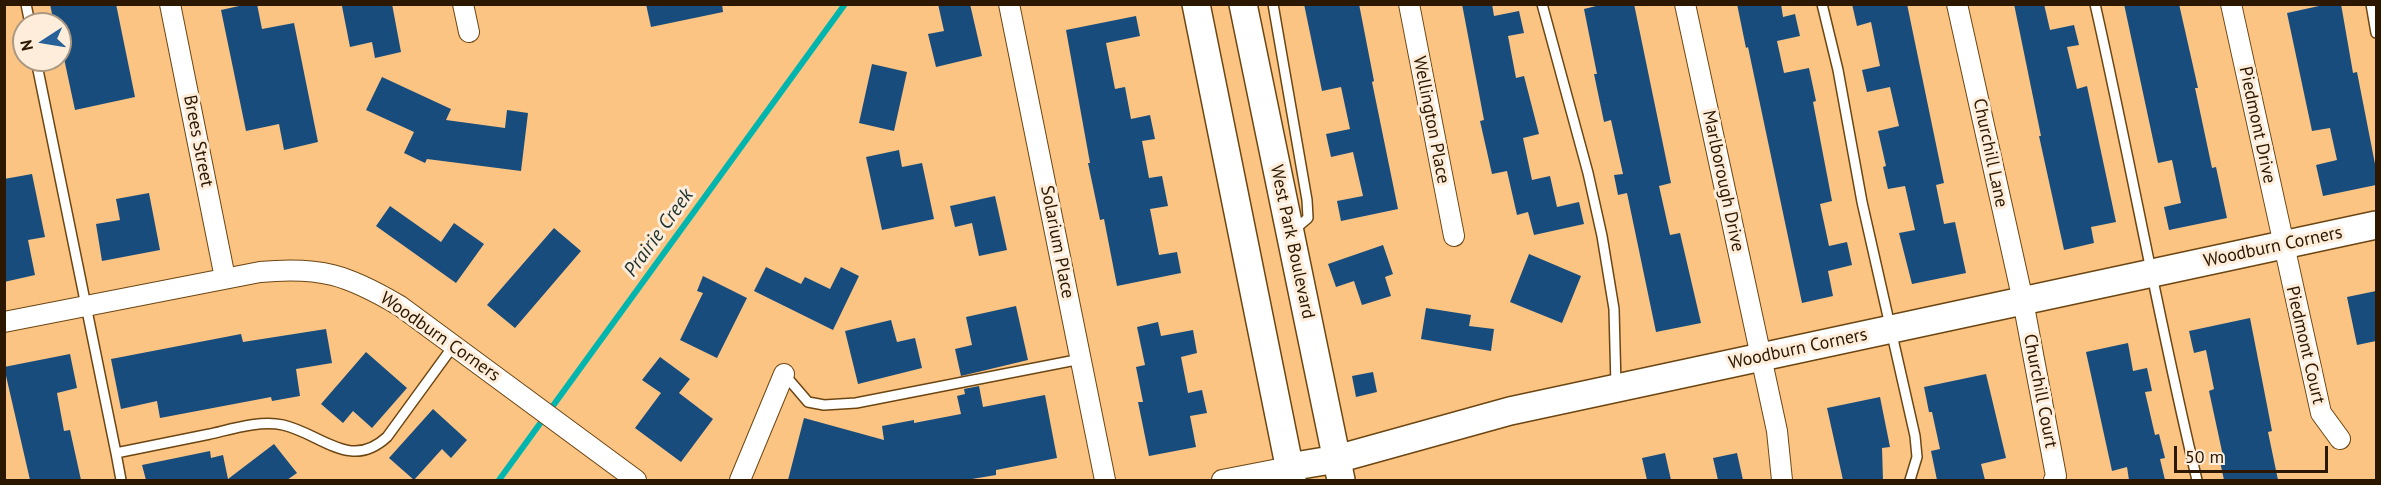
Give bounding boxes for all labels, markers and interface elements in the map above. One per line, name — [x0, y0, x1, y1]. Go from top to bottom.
north arrow — [12, 12, 72, 72]
text: N — [15, 38, 37, 53]
street label: Wellington Place — [1408, 54, 1454, 186]
street label: Piedmont Drive — [2234, 65, 2280, 185]
street label: Brees Street — [179, 93, 217, 189]
street label: Churchill Lane — [1968, 97, 2012, 209]
street label: Marlborough Drive — [1697, 108, 1749, 254]
street label: West Park Boulevard — [1265, 163, 1319, 321]
water label: Prairie Creek — [619, 184, 699, 282]
street label: Solarium Place — [1035, 184, 1079, 300]
street label: Woodburn Corners — [2202, 222, 2344, 272]
street label: Piedmont Court — [2281, 284, 2329, 406]
street label: Woodburn Corners — [376, 288, 504, 386]
street label: Woodburn Corners — [1727, 324, 1869, 374]
street label: Churchill Court — [2018, 332, 2062, 450]
scale bar — [2177, 434, 2332, 472]
text: 50 m — [2185, 445, 2224, 468]

